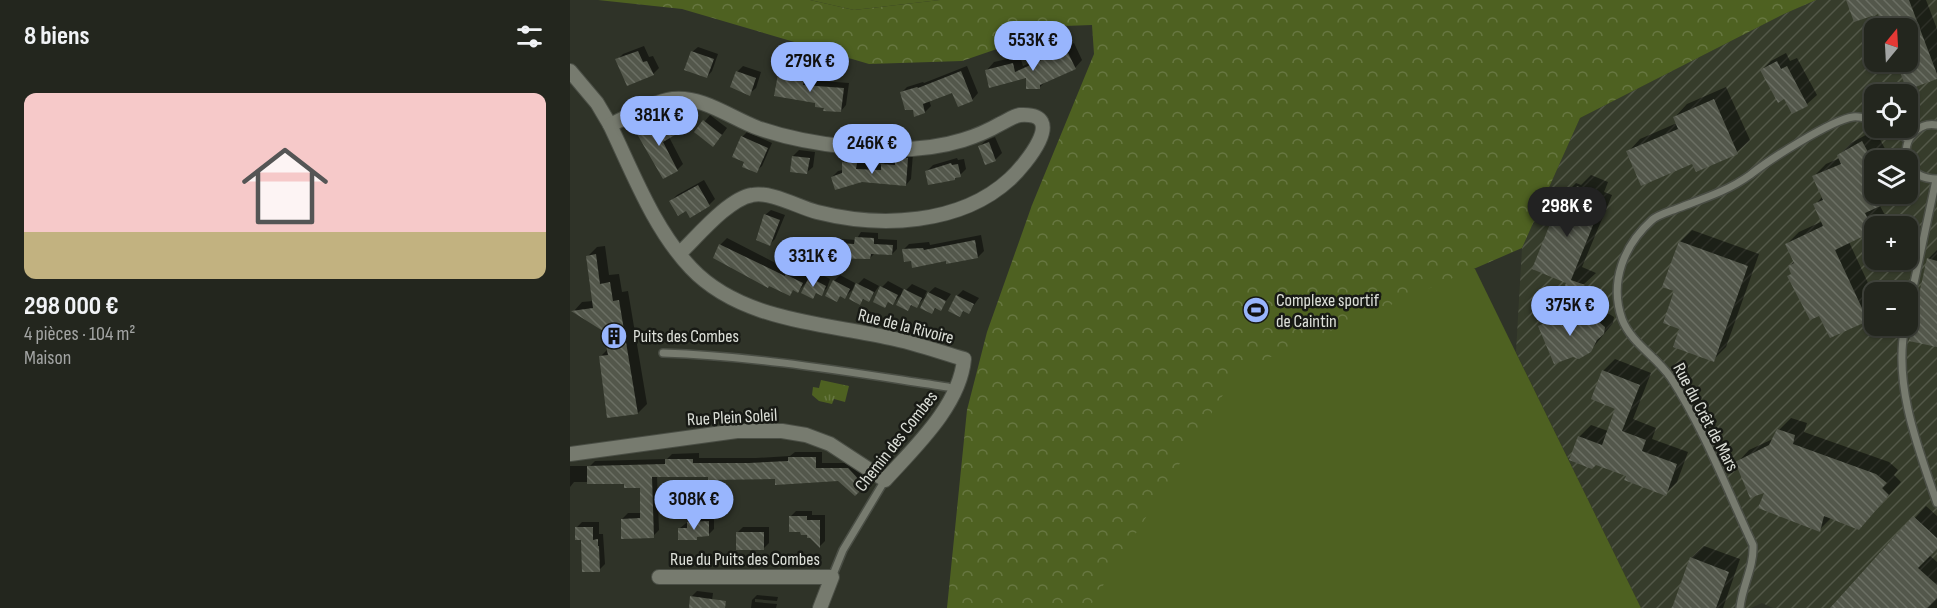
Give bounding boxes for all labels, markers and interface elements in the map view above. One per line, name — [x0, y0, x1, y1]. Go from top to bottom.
north arrow — [1864, 18, 1918, 72]
map controls — [1864, 18, 1918, 336]
icon: filters — [513, 20, 546, 53]
text: 8 biens — [24, 21, 90, 52]
pin: 553K € — [984, 21, 1082, 72]
text: 553K € — [1008, 28, 1058, 52]
pin: 279K € — [761, 42, 859, 93]
text: 279K € — [785, 49, 835, 73]
button: locate — [1864, 84, 1918, 138]
pin: 381K € — [610, 96, 708, 147]
text: 381K € — [634, 103, 684, 127]
pin: 246K € — [823, 124, 921, 175]
text: 246K € — [847, 131, 897, 155]
icon: home — [231, 132, 339, 240]
button: layers — [1864, 150, 1918, 204]
pin: 298K € — [1518, 187, 1616, 238]
text: 298K € — [1542, 194, 1592, 218]
button: + — [1864, 216, 1918, 270]
pin: 331K € — [764, 237, 862, 288]
text: 331K € — [788, 244, 838, 268]
button: − — [1864, 282, 1918, 336]
pin: 375K € — [1521, 286, 1619, 337]
place label: Complexe sportif de Caintin — [1276, 290, 1380, 332]
text: 298 000 € — [24, 291, 119, 322]
text: 375K € — [1545, 293, 1595, 317]
sports icon: Complexe sportif de Caintin — [1241, 295, 1271, 325]
street label: Rue de la Rivoire — [856, 304, 956, 349]
building icon: Puits des Combes — [599, 321, 629, 351]
text: 4 pièces · 104 m² — [24, 322, 136, 346]
place label: Puits des Combes — [633, 326, 739, 347]
text: Maison — [24, 346, 71, 370]
street label: Rue du Crêt de Mars — [1668, 360, 1743, 475]
street label: Chemin des Combes — [851, 387, 942, 496]
street label: Rue Plein Soleil — [686, 405, 778, 430]
pin: 308K € — [645, 480, 743, 531]
text: 308K € — [668, 487, 720, 511]
street label: Rue du Puits des Combes — [670, 549, 820, 570]

